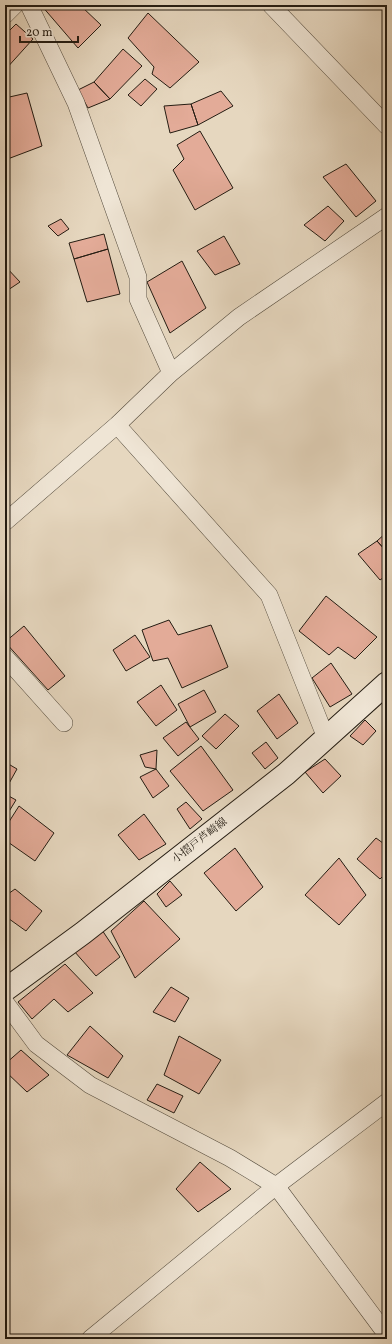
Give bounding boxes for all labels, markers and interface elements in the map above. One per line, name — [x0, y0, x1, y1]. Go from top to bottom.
scale bar — [20, 18, 78, 44]
text: 20 m — [26, 25, 53, 41]
street label: 小摺戸芦崎線 — [169, 815, 231, 867]

